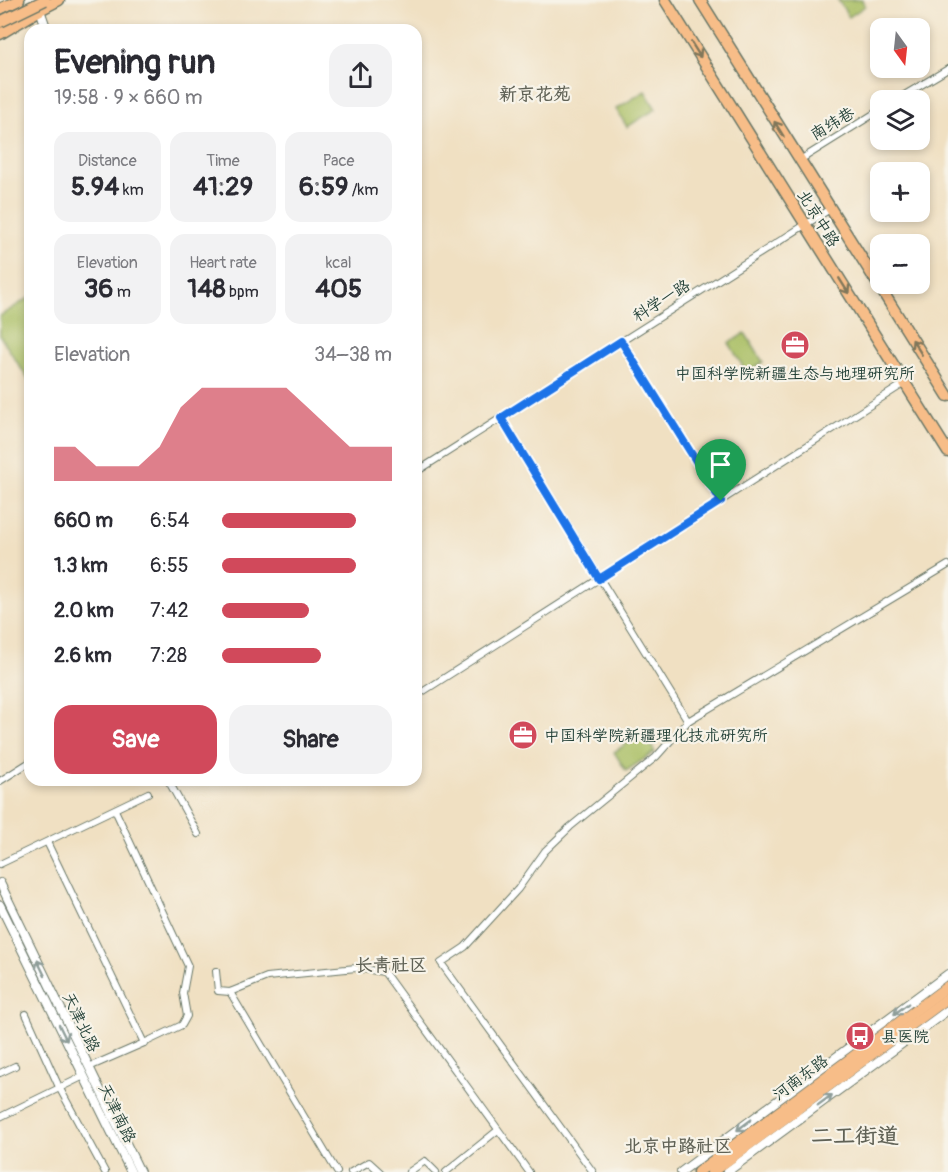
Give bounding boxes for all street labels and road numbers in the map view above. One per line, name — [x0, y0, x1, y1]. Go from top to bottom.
street label: 南纬巷 — [807, 103, 858, 145]
street label: 北京中路 — [793, 186, 844, 251]
street label: 科学一路 — [629, 275, 694, 326]
street label: 天津北路 — [58, 989, 104, 1056]
street label: 河南东路 — [769, 1051, 832, 1105]
street label: 天津南路 — [94, 1080, 140, 1147]

